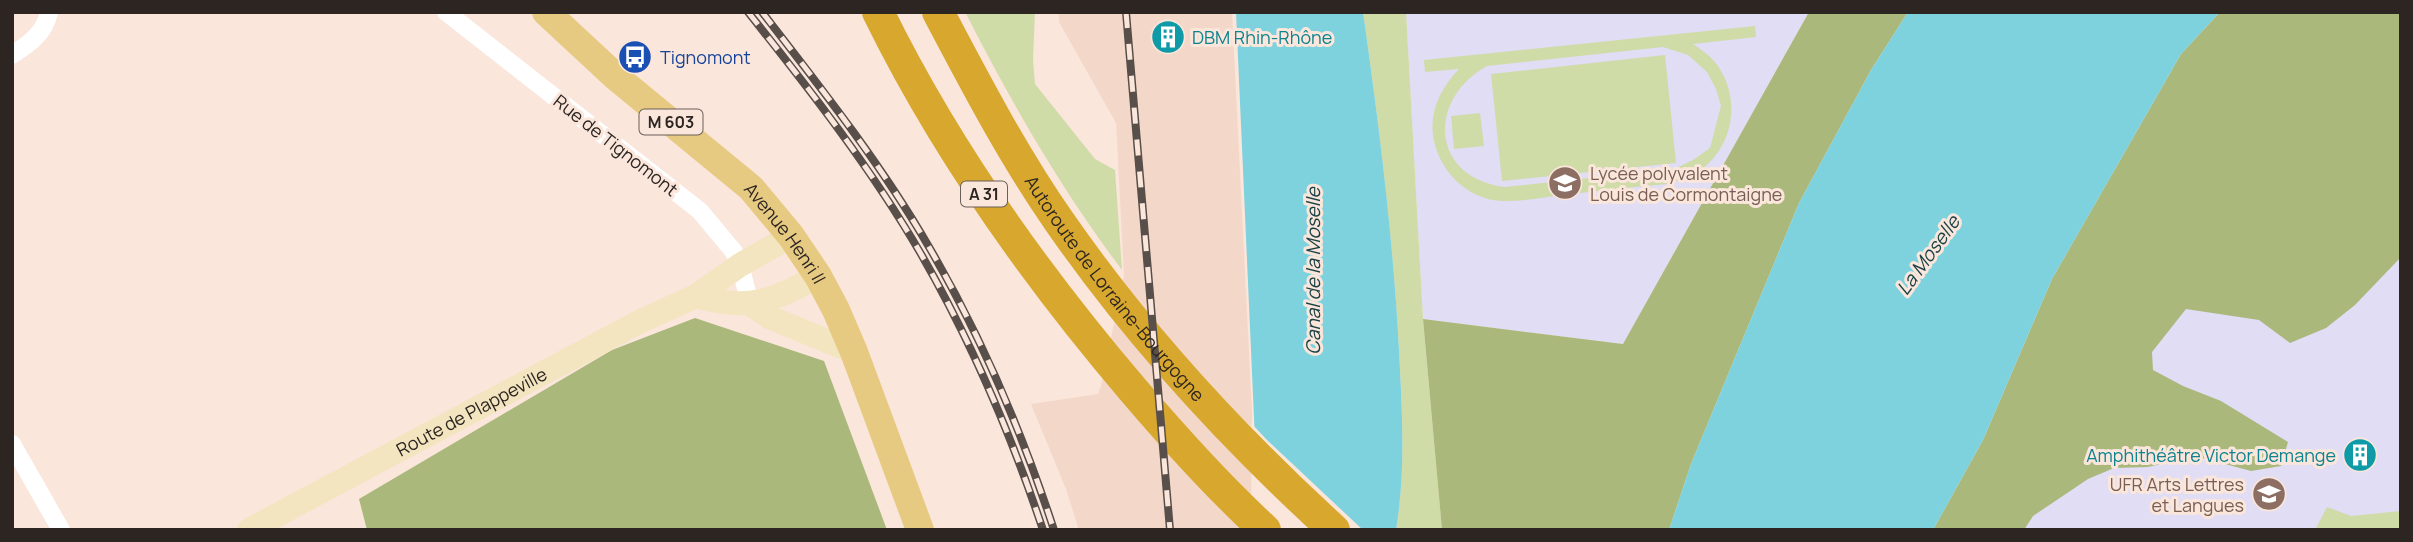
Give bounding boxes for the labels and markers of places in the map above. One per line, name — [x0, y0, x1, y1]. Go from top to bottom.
building icon: DBM Rhin-Rhône — [1149, 18, 1187, 56]
place label: DBM Rhin-Rhône — [1192, 25, 1332, 49]
bus stop icon: Tignomont — [616, 38, 654, 76]
place label: Tignomont — [660, 45, 751, 69]
place label: Lycée polyvalent Louis de Cormontaigne — [1590, 161, 1782, 206]
school or university icon: Lycée polyvalent Louis de Cormontaigne — [1546, 164, 1584, 202]
building icon: Amphithéâtre Victor Demange — [2341, 436, 2379, 474]
place label: Amphithéâtre Victor Demange — [2086, 443, 2336, 467]
place label: UFR Arts Lettres et Langues — [2110, 472, 2244, 517]
school or university icon: UFR Arts Lettres et Langues — [2250, 475, 2288, 513]

